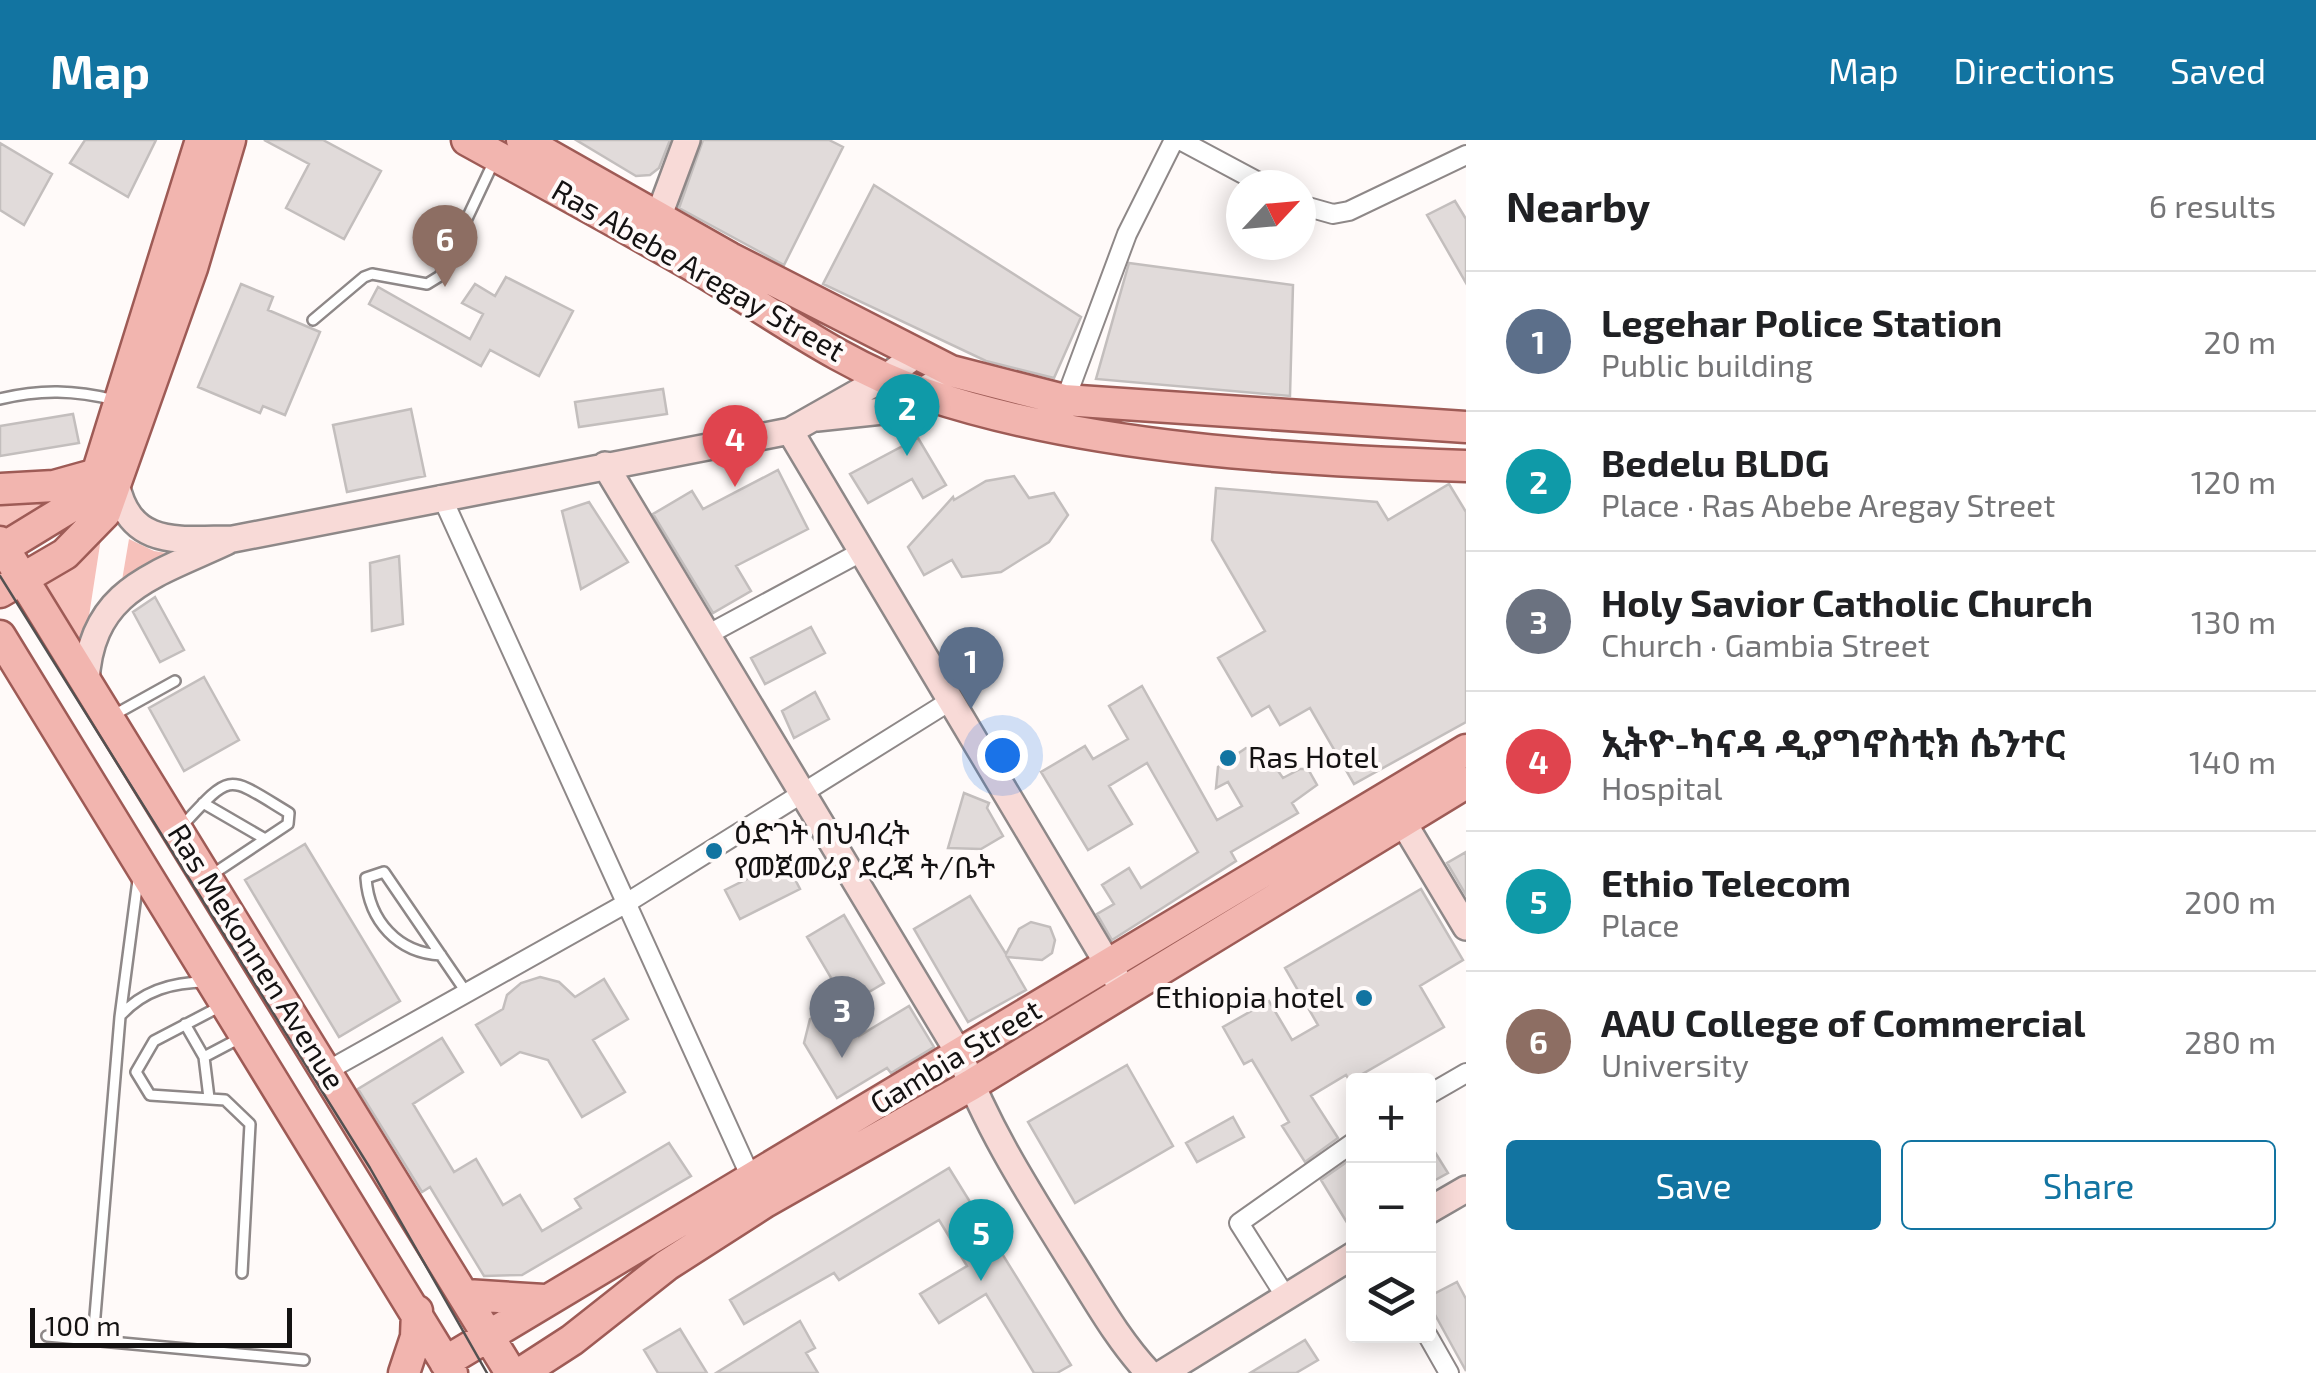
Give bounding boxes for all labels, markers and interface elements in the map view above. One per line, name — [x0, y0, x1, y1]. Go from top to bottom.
text: Map — [50, 41, 150, 99]
text: Map — [1828, 49, 1899, 91]
text: Directions — [1954, 49, 2115, 91]
text: Saved — [2170, 49, 2266, 91]
north arrow — [1226, 170, 1316, 260]
street label: Ras Abebe Aregay Street — [546, 171, 852, 368]
text: Nearby — [1506, 180, 1650, 230]
text: 6 results — [2149, 186, 2276, 224]
pin: 6 — [412, 204, 478, 287]
text: Legehar Police Station — [1601, 299, 2002, 345]
text: 1 — [1532, 322, 1545, 360]
text: 20 m — [2204, 322, 2276, 360]
text: Public building — [1601, 345, 1813, 383]
pin: 2 — [874, 374, 940, 456]
pin: 4 — [702, 404, 768, 487]
text: Bedelu BLDG — [1601, 439, 1829, 485]
text: 2 — [1529, 462, 1548, 500]
text: 120 m — [2191, 462, 2276, 500]
text: Place · Ras Abebe Aregay Street — [1601, 485, 2056, 523]
text: Holy Savior Catholic Church — [1601, 579, 2093, 625]
text: 3 — [1529, 602, 1548, 640]
text: 130 m — [2191, 602, 2276, 640]
text: Church · Gambia Street — [1601, 625, 1930, 663]
pin: 1 — [938, 626, 1004, 709]
text: ኢትዮ-ካናዳ ዲያግኖስቲክ ሴንተር — [1601, 719, 2065, 765]
your location — [977, 730, 1028, 781]
place label: Ras Hotel — [1248, 738, 1379, 774]
text: 4 — [1528, 742, 1549, 780]
text: 140 m — [2189, 742, 2276, 780]
marker: Ras Hotel — [1217, 747, 1239, 769]
text: Hospital — [1601, 768, 1723, 806]
place label: ዕድገት በህብረት የመጀመሪያ ደረጃ ት/ቤት — [734, 814, 995, 884]
street label: Ras Mekonnen Avenue — [161, 817, 354, 1095]
marker: ዕድገት በህብረት የመጀመሪያ ደረጃ ት/ቤት — [703, 840, 725, 862]
text: Ethio Telecom — [1601, 859, 1851, 905]
text: 5 — [1530, 882, 1547, 920]
text: 200 m — [2184, 882, 2276, 920]
text: Place — [1601, 905, 1680, 943]
pin: 3 — [810, 976, 874, 1058]
place label: Ethiopia hotel — [1155, 978, 1344, 1014]
marker: Ethiopia hotel — [1353, 987, 1375, 1009]
street label: Gambia Street — [863, 990, 1047, 1120]
text: AAU College of Commercial — [1601, 999, 2085, 1045]
text: 6 — [1529, 1022, 1548, 1060]
text: 280 m — [2184, 1022, 2276, 1060]
text: University — [1601, 1045, 1749, 1083]
map controls — [1346, 1073, 1436, 1343]
button: + — [1346, 1073, 1436, 1163]
button: Save — [1506, 1140, 1881, 1230]
button: Share — [1901, 1140, 2276, 1230]
button: − — [1346, 1163, 1436, 1253]
pin: 5 — [948, 1198, 1014, 1281]
button: layers — [1346, 1253, 1436, 1343]
scale bar — [30, 1303, 292, 1348]
text: 100 m — [45, 1308, 121, 1342]

